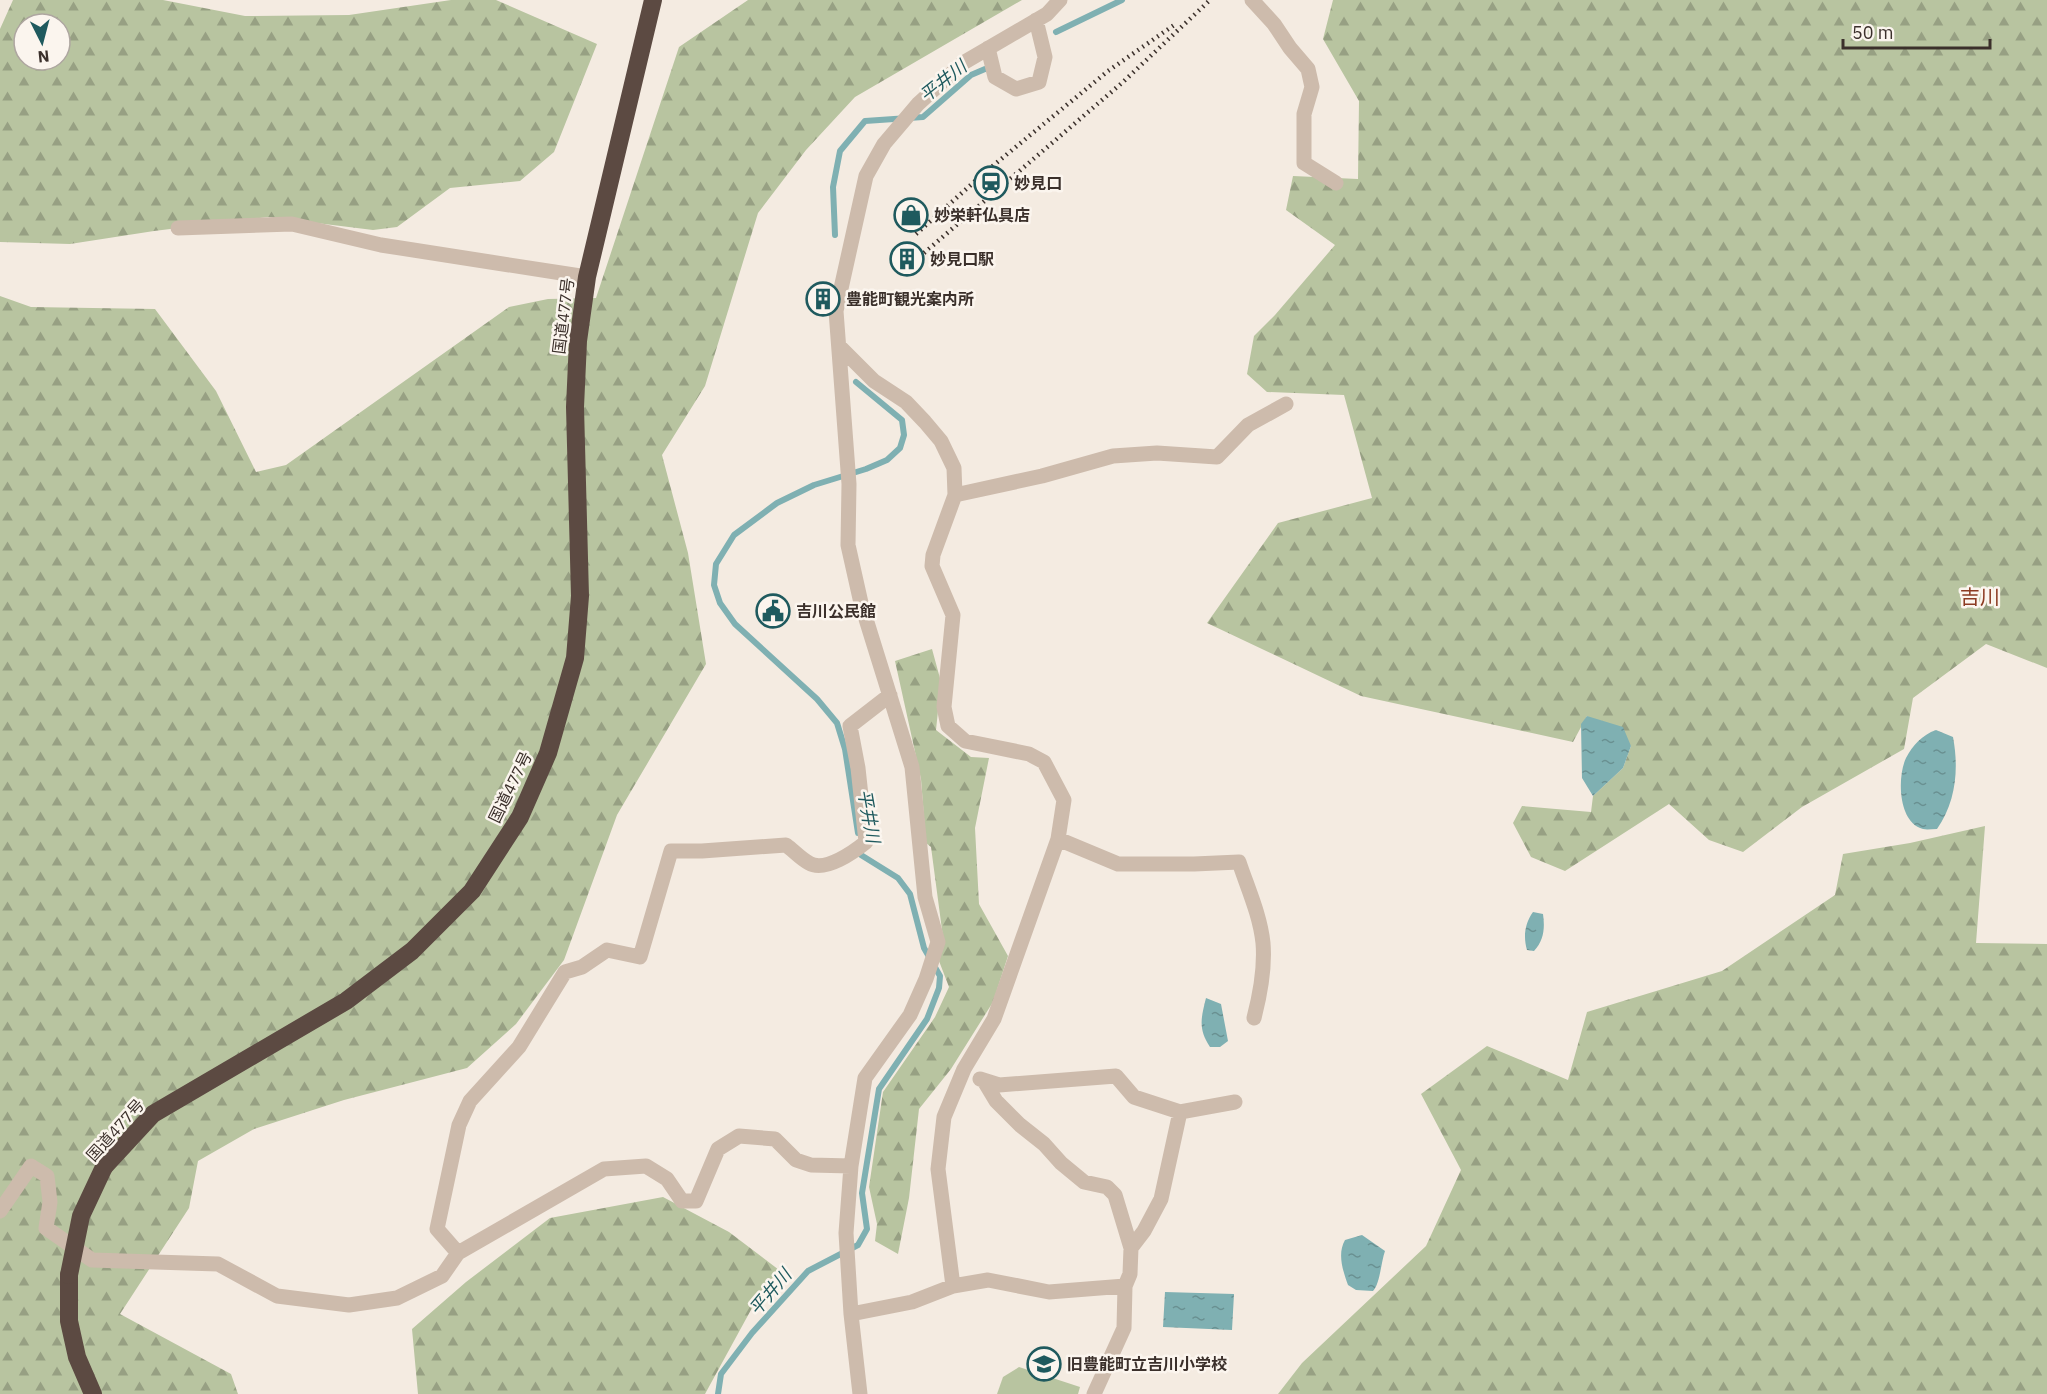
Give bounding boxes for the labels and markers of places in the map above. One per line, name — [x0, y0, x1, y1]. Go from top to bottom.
station icon: 妙見口 — [973, 165, 1009, 201]
place label: 妙見口 — [1014, 173, 1062, 193]
shop icon: 妙栄軒仏具店 — [893, 197, 929, 233]
place label: 妙栄軒仏具店 — [934, 205, 1030, 225]
building icon: 妙見口駅 — [889, 241, 925, 277]
place label: 妙見口駅 — [930, 249, 994, 269]
building icon: 豊能町観光案内所 — [805, 281, 841, 317]
place label: 豊能町観光案内所 — [846, 289, 974, 309]
public building icon: 吉川公民館 — [755, 593, 791, 629]
place label: 吉川公民館 — [796, 601, 876, 621]
school or university icon: 旧豊能町立吉川小学校 — [1026, 1346, 1062, 1382]
place label: 旧豊能町立吉川小学校 — [1067, 1354, 1227, 1374]

